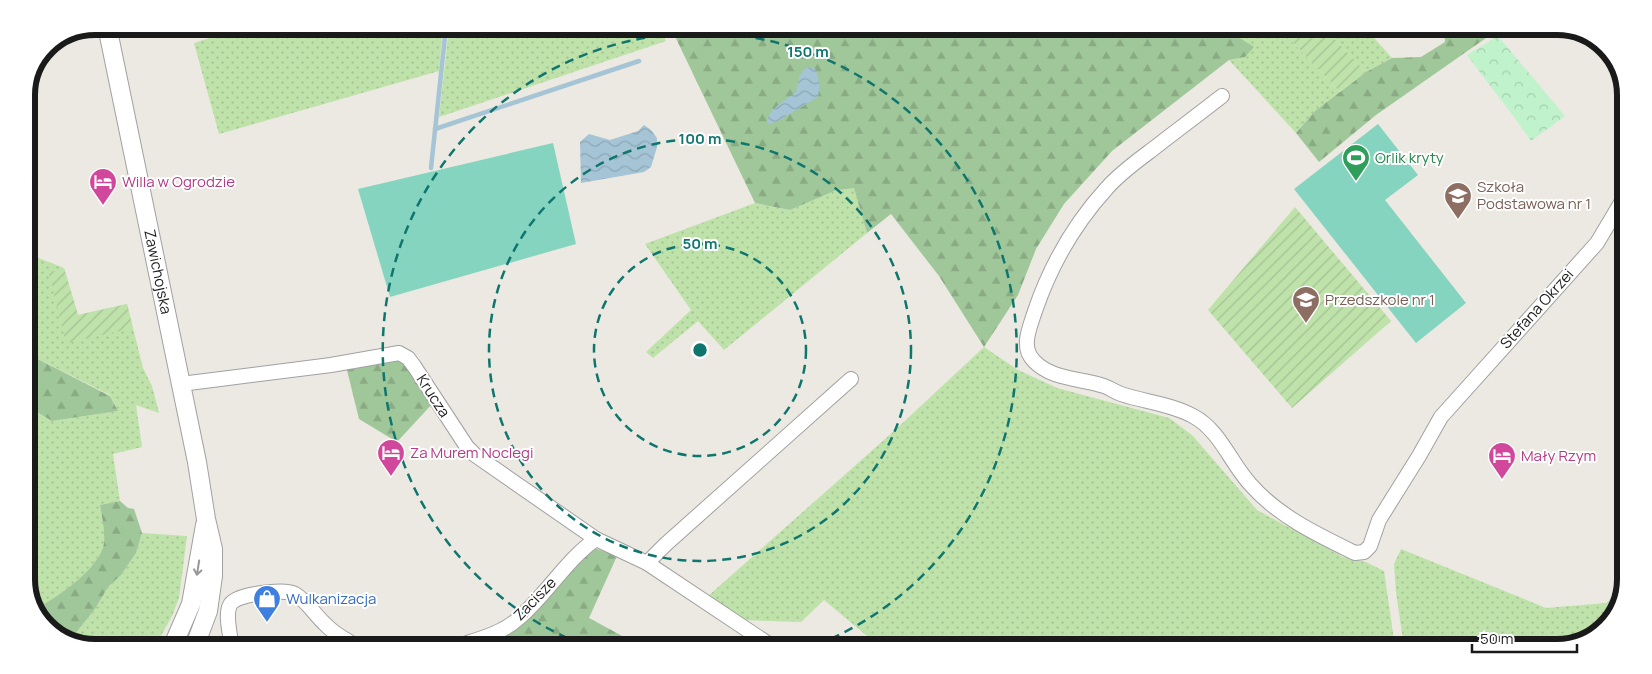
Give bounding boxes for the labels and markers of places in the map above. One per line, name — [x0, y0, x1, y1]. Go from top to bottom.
sports icon: Orlik kryty — [1341, 143, 1371, 182]
place label: Orlik kryty — [1375, 147, 1444, 168]
hotel icon: Willa w Ogrodzie — [88, 167, 118, 206]
place label: Willa w Ogrodzie — [122, 171, 235, 192]
place label: Szkoła Podstawowa nr 1 — [1477, 176, 1591, 214]
school or university icon: Szkoła Podstawowa nr 1 — [1443, 181, 1473, 220]
school or university icon: Przedszkole nr 1 — [1291, 285, 1321, 324]
place label: Przedszkole nr 1 — [1325, 289, 1435, 310]
centre of rings — [691, 341, 709, 359]
hotel icon: Za Murem Noclegi — [376, 438, 406, 477]
hotel icon: Mały Rzym — [1487, 441, 1517, 480]
place label: Za Murem Noclegi — [410, 442, 533, 463]
place label: Mały Rzym — [1521, 445, 1596, 466]
shop icon: Wulkanizacja — [252, 584, 282, 623]
place label: Wulkanizacja — [286, 588, 376, 609]

